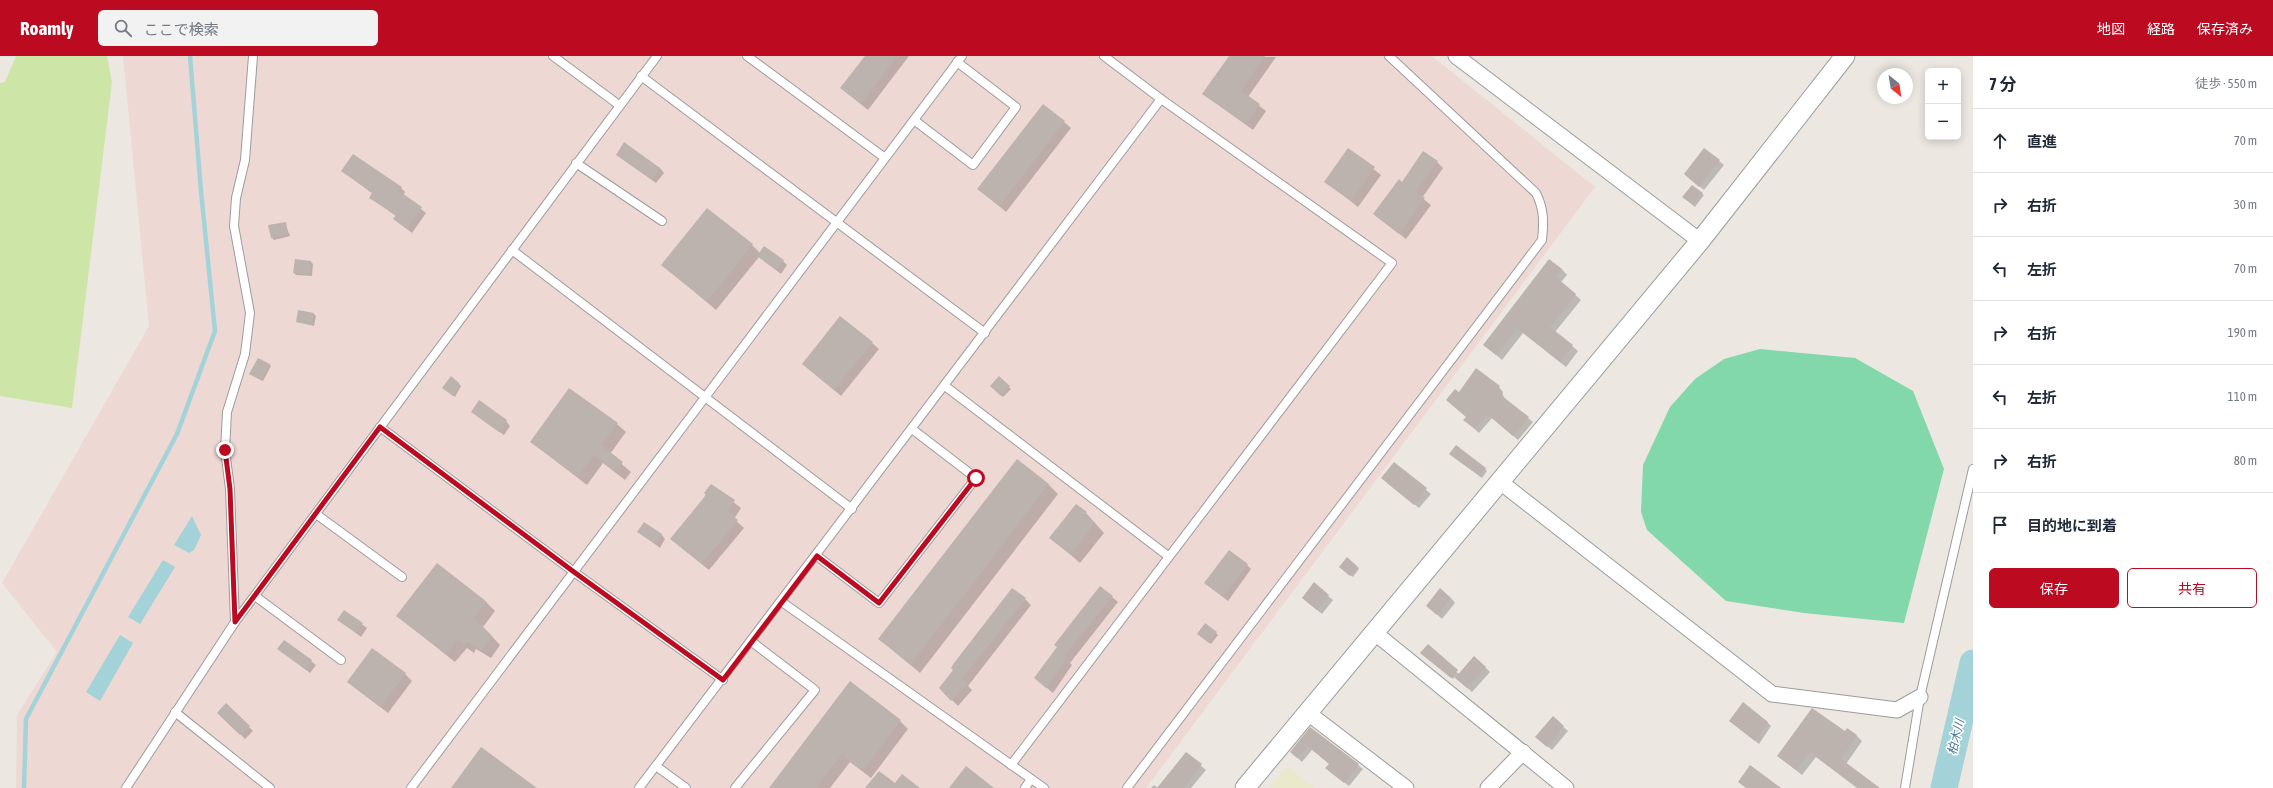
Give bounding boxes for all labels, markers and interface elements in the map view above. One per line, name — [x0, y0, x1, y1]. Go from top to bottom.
search box — [98, 10, 378, 46]
text: Roamly — [20, 17, 74, 39]
icon: search — [112, 17, 134, 39]
text: ここで検索 — [144, 21, 219, 38]
text: 地図 — [2097, 21, 2125, 37]
text: 経路 — [2147, 21, 2175, 37]
text: 保存済み — [2197, 21, 2253, 37]
north arrow — [1877, 68, 1913, 104]
map controls — [1925, 68, 1961, 140]
button: + — [1925, 68, 1961, 104]
text: 7 分 — [1989, 74, 2016, 94]
text: 徒歩 · 550 m — [2195, 76, 2257, 91]
button: − — [1925, 104, 1961, 140]
icon: ahead — [1989, 130, 2011, 152]
text: 直進 — [2027, 133, 2057, 150]
text: 70 m — [2234, 133, 2257, 148]
icon: right — [1989, 194, 2011, 216]
text: 右折 — [2027, 197, 2057, 214]
text: 30 m — [2234, 197, 2257, 212]
icon: left — [1989, 258, 2011, 280]
text: 左折 — [2027, 261, 2057, 278]
text: 70 m — [2234, 261, 2257, 276]
icon: right — [1989, 322, 2011, 344]
text: 右折 — [2027, 325, 2057, 342]
text: 190 m — [2228, 325, 2257, 340]
icon: left — [1989, 386, 2011, 408]
text: 左折 — [2027, 389, 2057, 406]
text: 110 m — [2228, 389, 2257, 404]
route end — [216, 441, 234, 459]
icon: right — [1989, 450, 2011, 472]
text: 右折 — [2027, 453, 2057, 470]
text: 80 m — [2234, 453, 2257, 468]
route start — [967, 469, 985, 487]
icon: arrive — [1989, 514, 2011, 536]
text: 目的地に到着 — [2027, 517, 2117, 534]
button: 保存 — [1989, 568, 2119, 608]
button: 共有 — [2127, 568, 2257, 608]
water label: 柏木川 — [1945, 716, 1967, 756]

